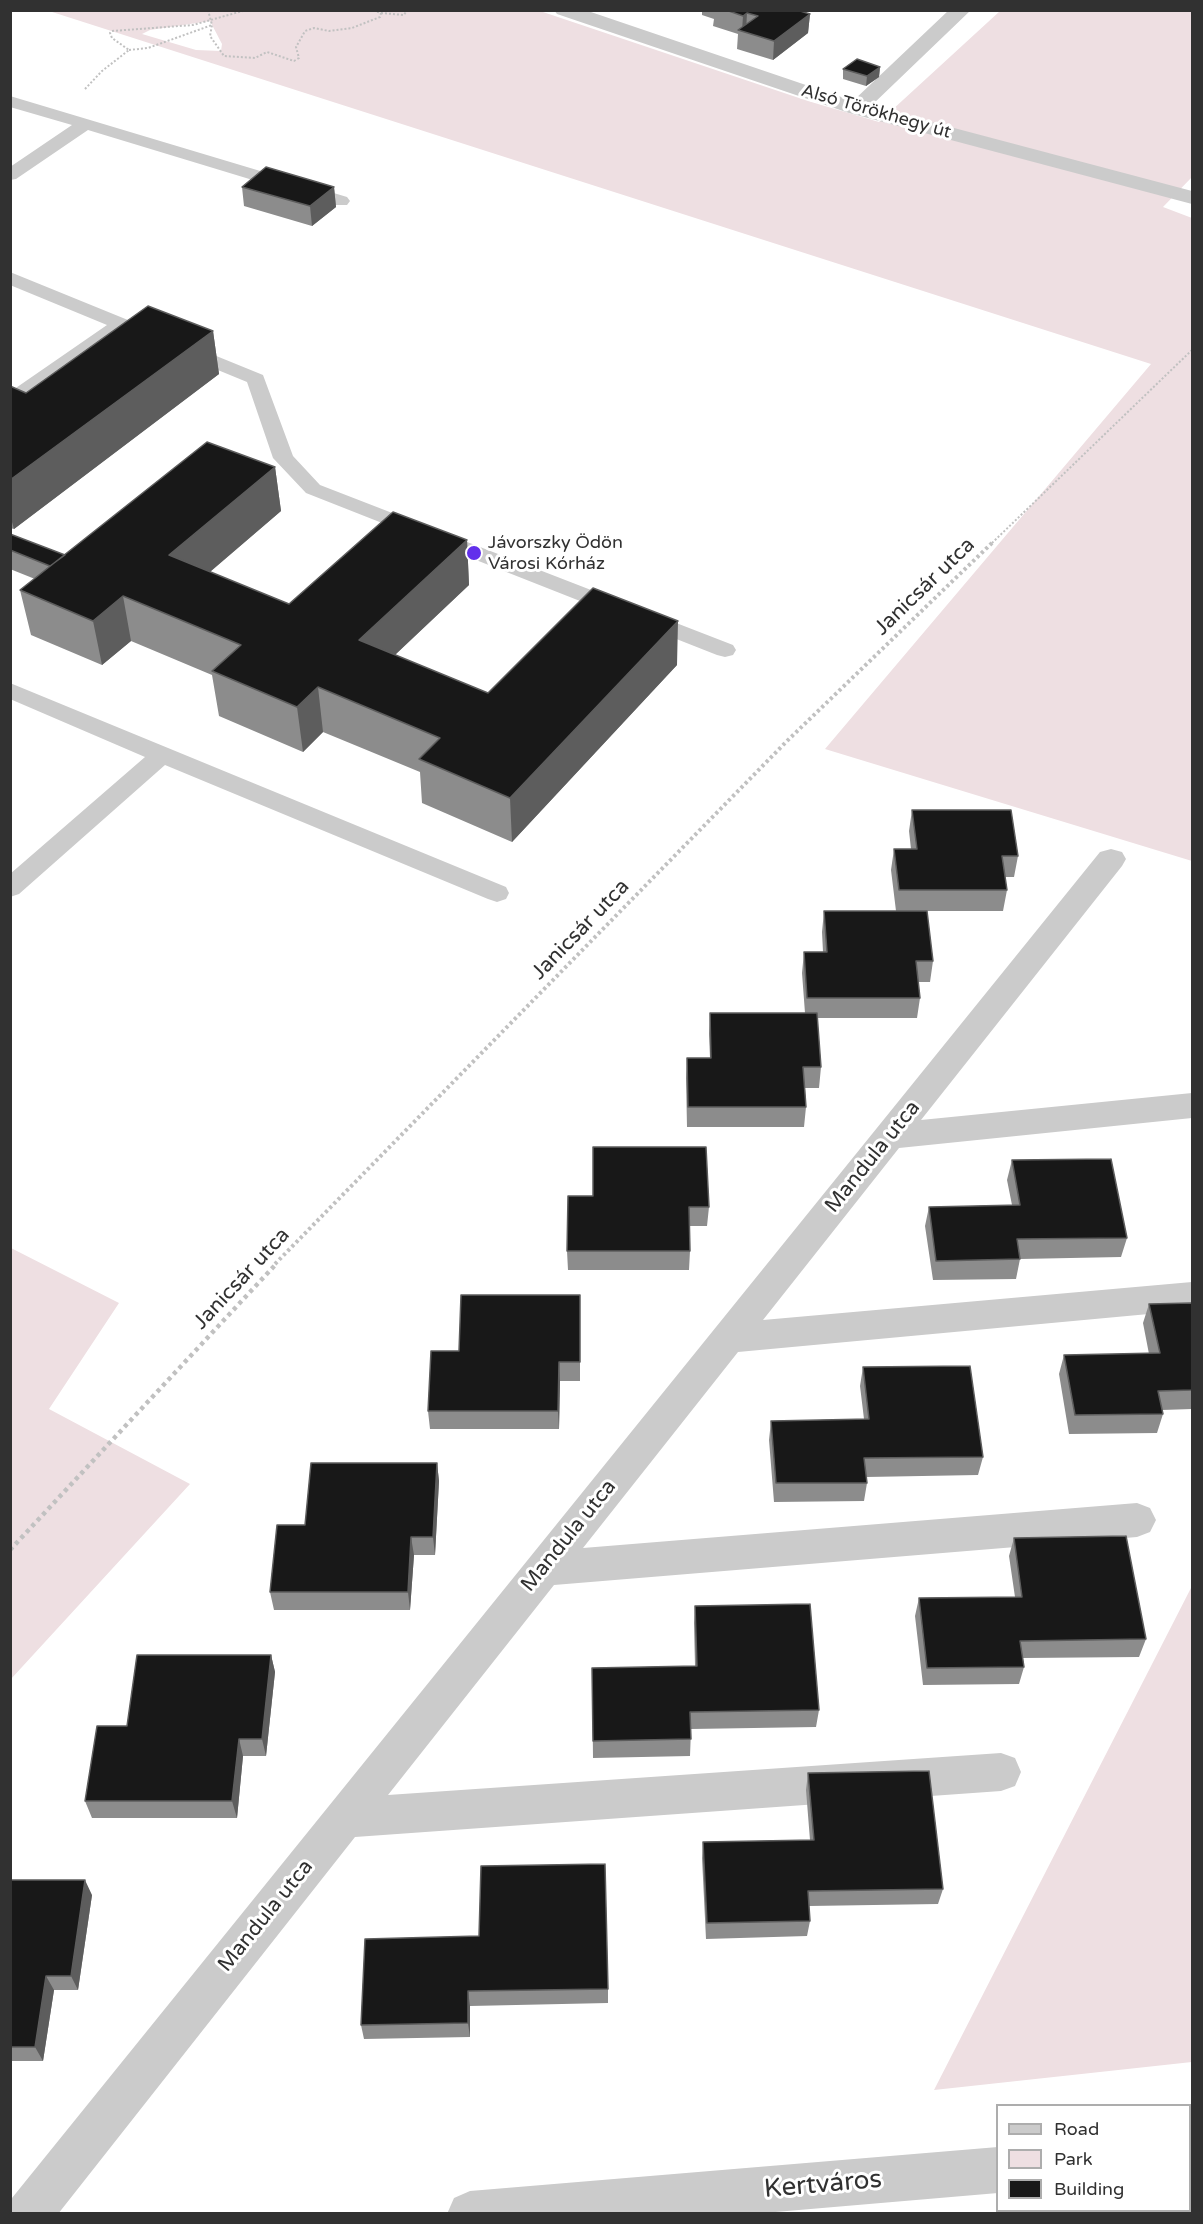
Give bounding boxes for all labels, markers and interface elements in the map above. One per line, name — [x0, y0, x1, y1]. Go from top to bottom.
street label: Alsó Törökhegy út — [799, 80, 953, 144]
place label: Jávorszky Ödön Városi Kórház — [488, 532, 623, 574]
street label: Janicsár utca — [870, 533, 980, 641]
marker: Jávorszky Ödön Városi Kórház — [465, 544, 483, 562]
street label: Janicsár utca — [527, 875, 635, 985]
street label: Mandula utca — [820, 1096, 926, 1218]
street label: Janicsár utca — [189, 1223, 295, 1335]
street label: Mandula utca — [516, 1475, 622, 1597]
street label: Mandula utca — [213, 1855, 319, 1977]
legend — [996, 2104, 1191, 2212]
text: Road — [1054, 2118, 1099, 2140]
text: Park — [1054, 2148, 1092, 2170]
street label: Kertváros — [763, 2164, 883, 2206]
text: Building — [1054, 2178, 1124, 2200]

